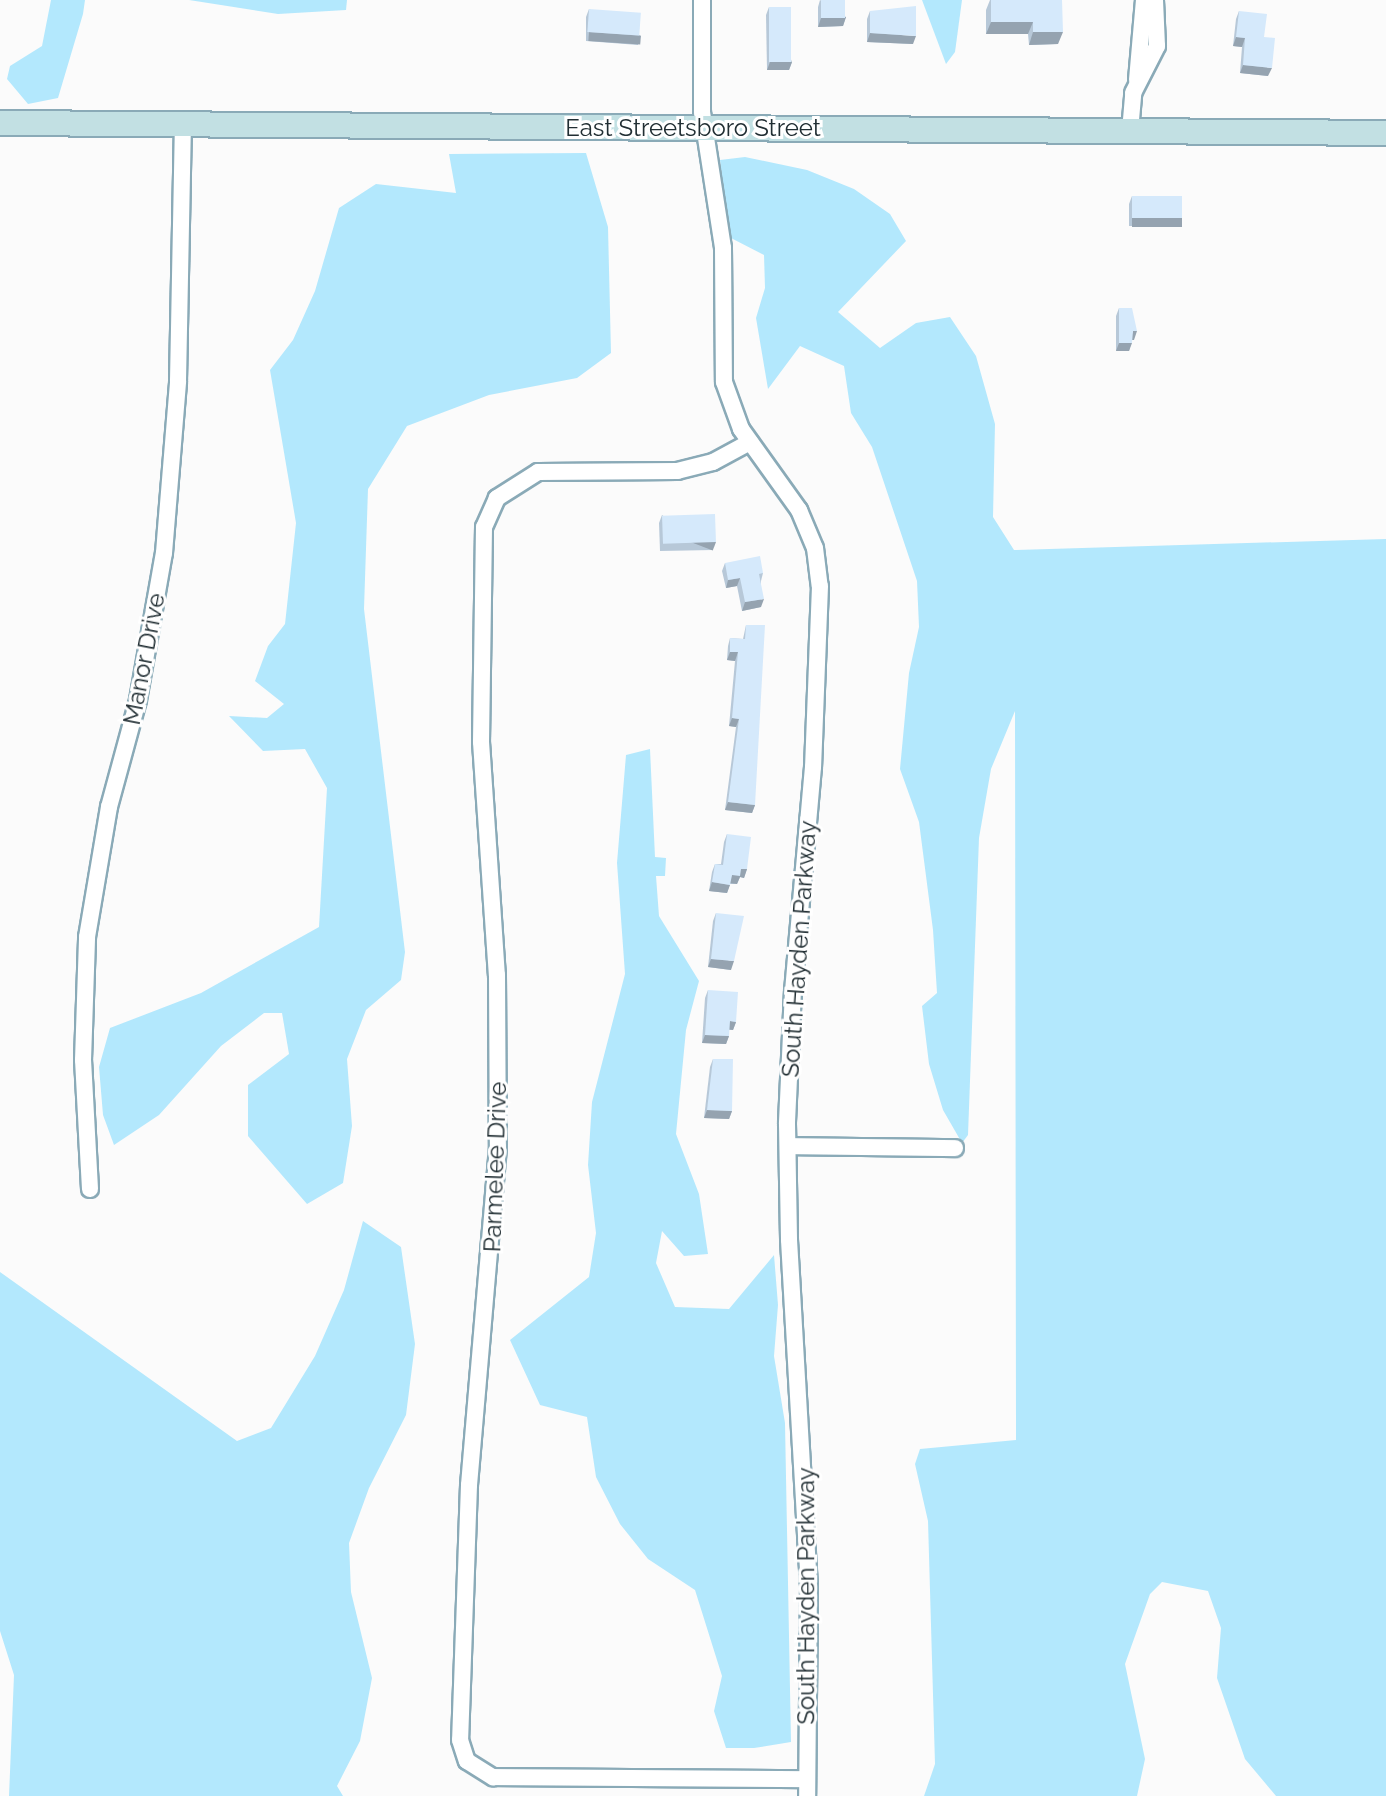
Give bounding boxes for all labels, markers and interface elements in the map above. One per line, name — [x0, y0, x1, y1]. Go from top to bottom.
street label: East Streetsboro Street — [565, 114, 821, 142]
street label: Manor Drive — [117, 590, 171, 728]
street label: South Hayden Parkway — [776, 820, 822, 1078]
street label: Parmelee Drive — [478, 1081, 512, 1253]
street label: South Hayden Parkway — [792, 1467, 820, 1725]

